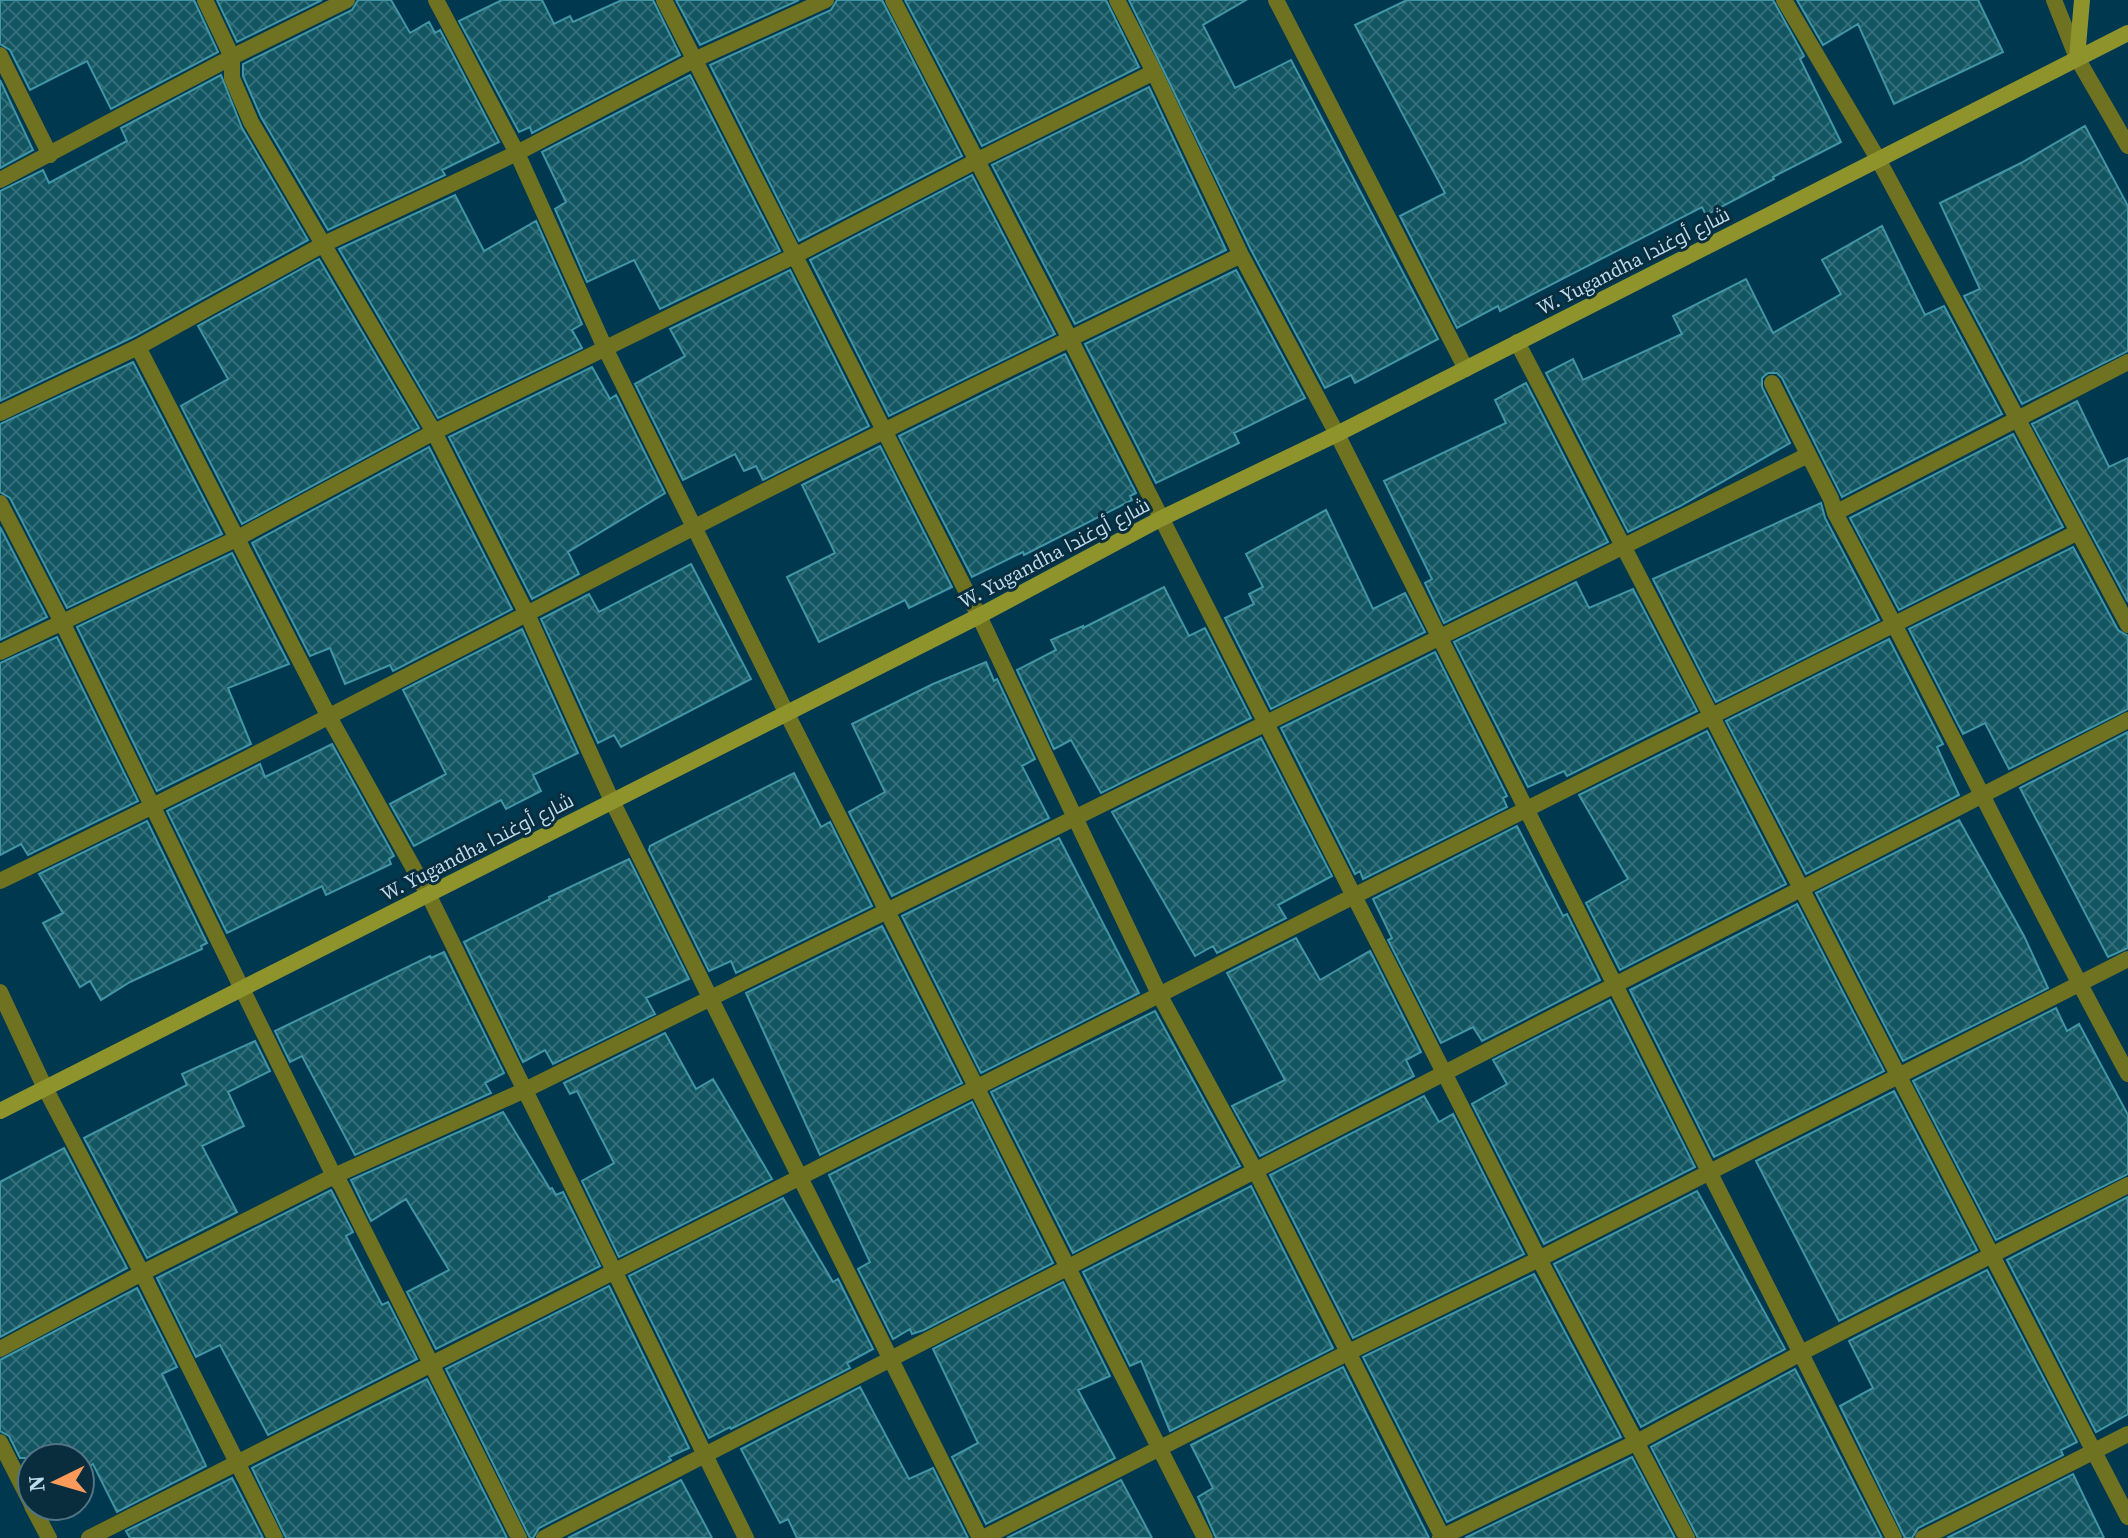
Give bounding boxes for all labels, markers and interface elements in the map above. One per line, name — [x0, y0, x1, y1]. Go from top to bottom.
street label: W. Yugandha شارع أوغندا — [1532, 200, 1734, 322]
street label: W. Yugandha شارع أوغندا — [953, 491, 1155, 615]
street label: W. Yugandha شارع أوغندا — [376, 786, 578, 908]
north arrow — [16, 1442, 96, 1522]
text: N — [20, 1474, 52, 1493]

